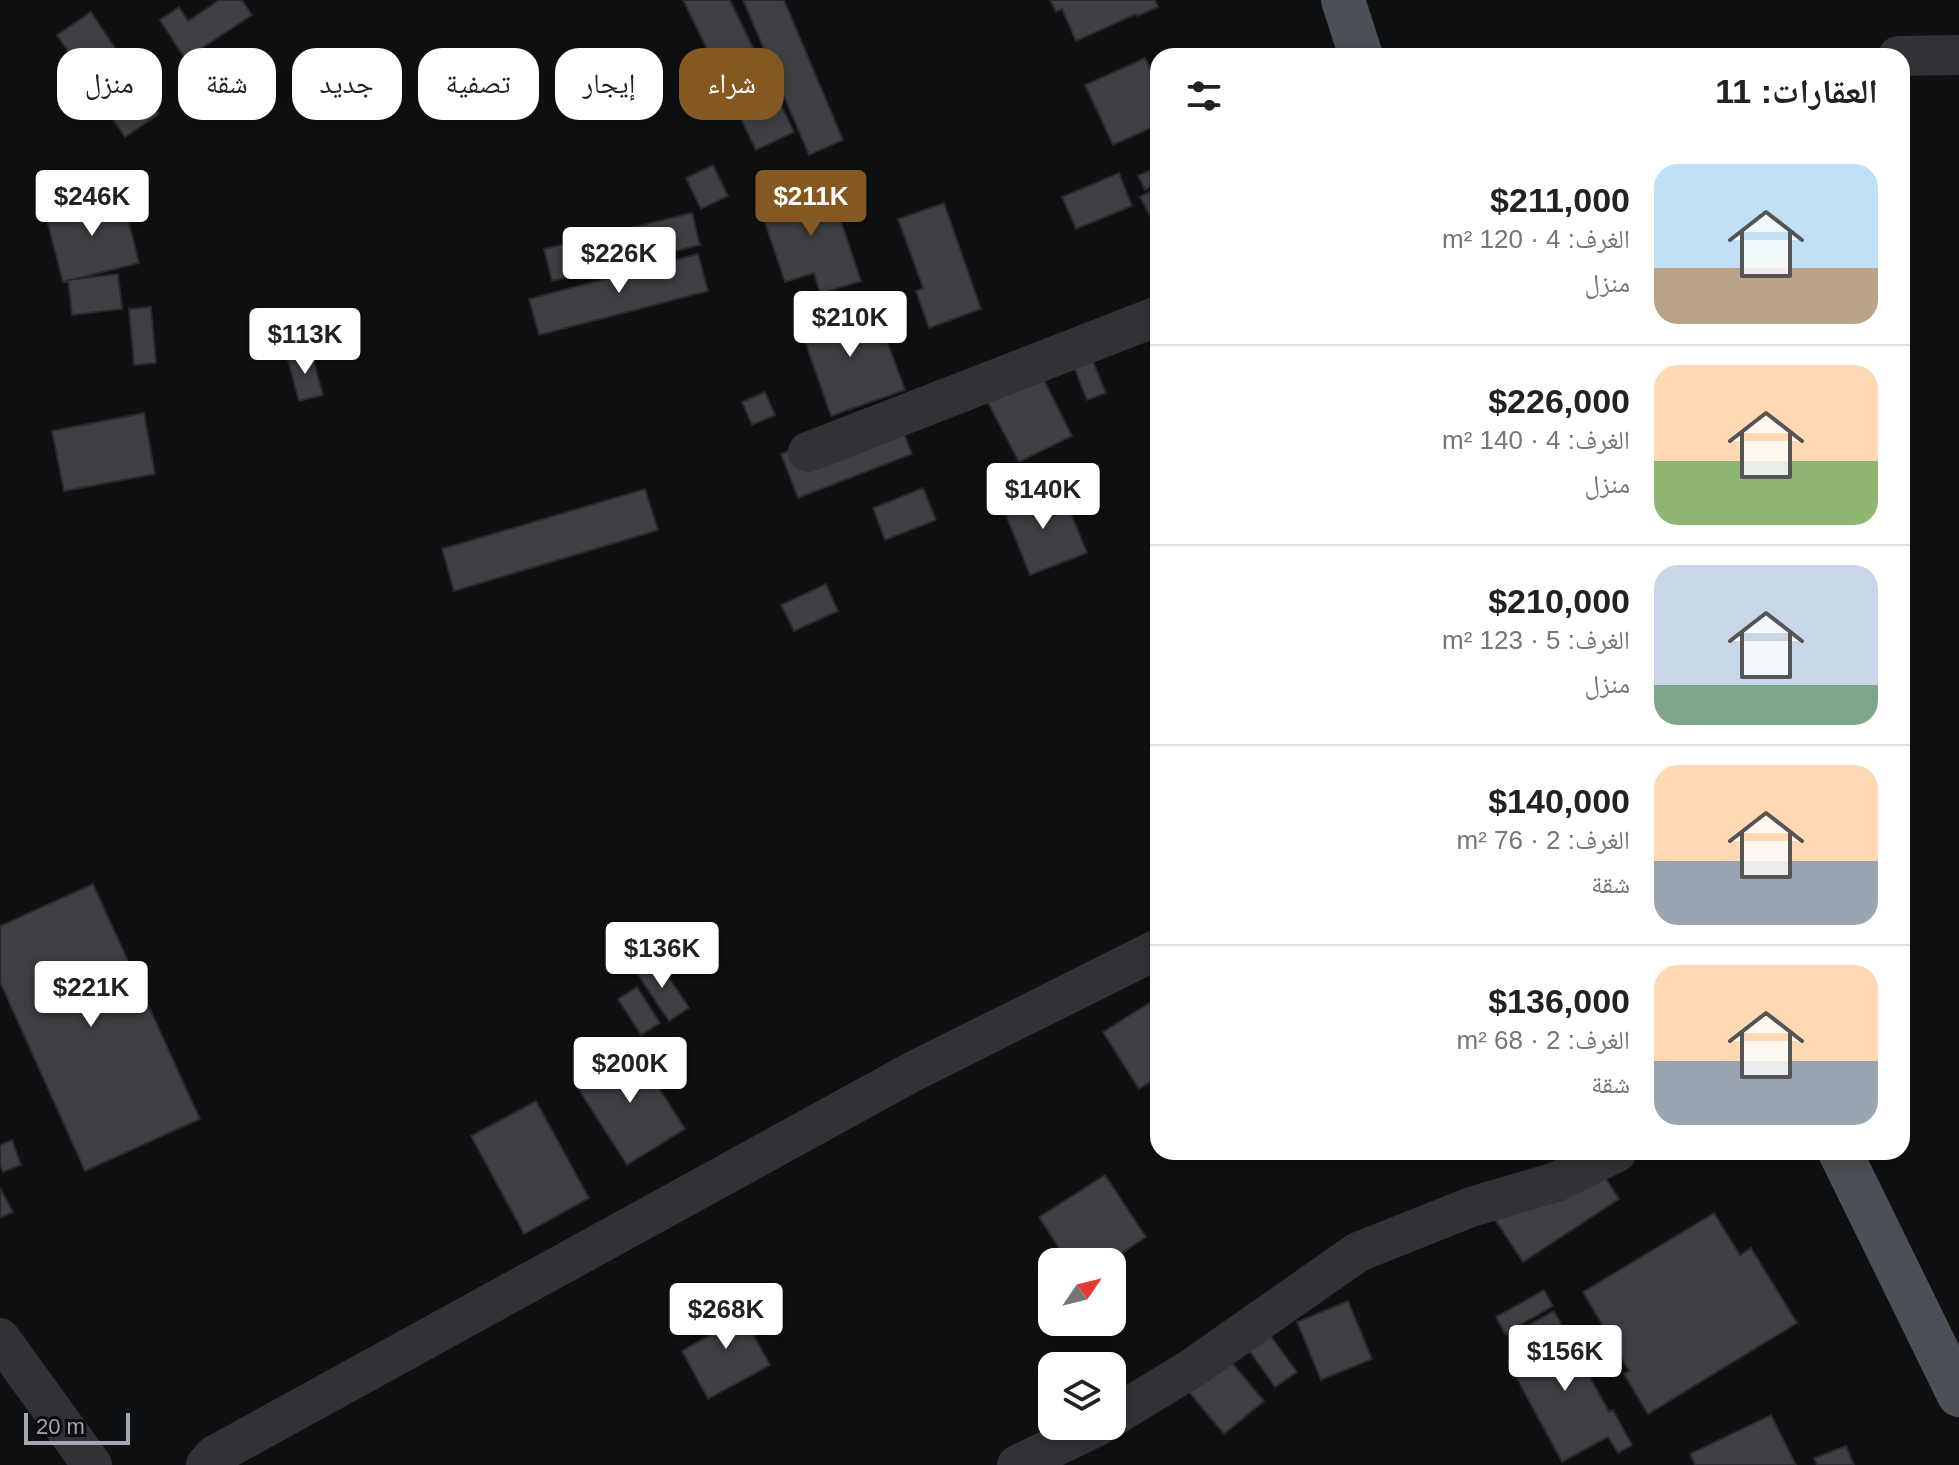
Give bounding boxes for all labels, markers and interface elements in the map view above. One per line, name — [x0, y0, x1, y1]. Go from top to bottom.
chip: منزل — [57, 48, 162, 120]
chip: شقة — [178, 48, 276, 120]
chip: جديد — [292, 48, 402, 120]
chip: تصفية — [418, 48, 539, 120]
chip: إيجار — [555, 48, 663, 120]
chip: شراء — [679, 48, 784, 120]
text: العقارات: 11 — [1715, 72, 1878, 110]
icon: filters — [1182, 74, 1226, 118]
pin: $246K — [36, 170, 148, 238]
pin: $211K — [755, 170, 867, 238]
text: $246K — [54, 181, 130, 211]
text: $211K — [773, 181, 849, 211]
text: $211,000 — [1490, 181, 1630, 219]
icon: home — [1718, 196, 1814, 292]
text: الغرف: 4 · 120 m² — [1442, 224, 1630, 254]
pin: $226K — [563, 227, 675, 295]
text: $226K — [581, 238, 657, 268]
text: منزل — [1585, 268, 1630, 298]
pin: $210K — [794, 291, 906, 359]
text: $210K — [812, 302, 888, 332]
pin: $113K — [249, 308, 361, 376]
text: $113K — [267, 319, 343, 349]
text: $226,000 — [1488, 382, 1630, 420]
icon: home — [1718, 397, 1814, 493]
text: الغرف: 4 · 140 m² — [1442, 425, 1630, 455]
pin: $140K — [987, 463, 1099, 531]
text: منزل — [1585, 469, 1630, 499]
text: $140K — [1005, 474, 1081, 504]
text: $210,000 — [1488, 582, 1630, 620]
icon: home — [1718, 597, 1814, 693]
text: الغرف: 5 · 123 m² — [1442, 625, 1630, 655]
text: منزل — [1585, 669, 1630, 699]
text: $140,000 — [1488, 782, 1630, 820]
icon: home — [1718, 797, 1814, 893]
text: الغرف: 2 · 76 m² — [1456, 825, 1630, 855]
text: شقة — [1591, 869, 1630, 899]
pin: $136K — [606, 922, 718, 990]
text: $136K — [624, 933, 700, 963]
pin: $221K — [35, 961, 147, 1029]
text: $221K — [53, 972, 129, 1002]
text: $136,000 — [1488, 982, 1630, 1020]
icon: home — [1718, 997, 1814, 1093]
text: الغرف: 2 · 68 m² — [1456, 1025, 1630, 1055]
pin: $200K — [574, 1037, 686, 1105]
text: $200K — [592, 1048, 668, 1078]
text: شقة — [1591, 1069, 1630, 1099]
north arrow — [1038, 1248, 1126, 1336]
map controls — [1038, 1248, 1126, 1440]
pin: $268K — [670, 1283, 782, 1351]
text: $268K — [688, 1294, 764, 1324]
pin: $156K — [1509, 1325, 1621, 1393]
text: $156K — [1527, 1336, 1603, 1366]
button: layers — [1038, 1352, 1126, 1440]
scale bar — [24, 1409, 130, 1445]
text: 20 m — [36, 1414, 85, 1439]

